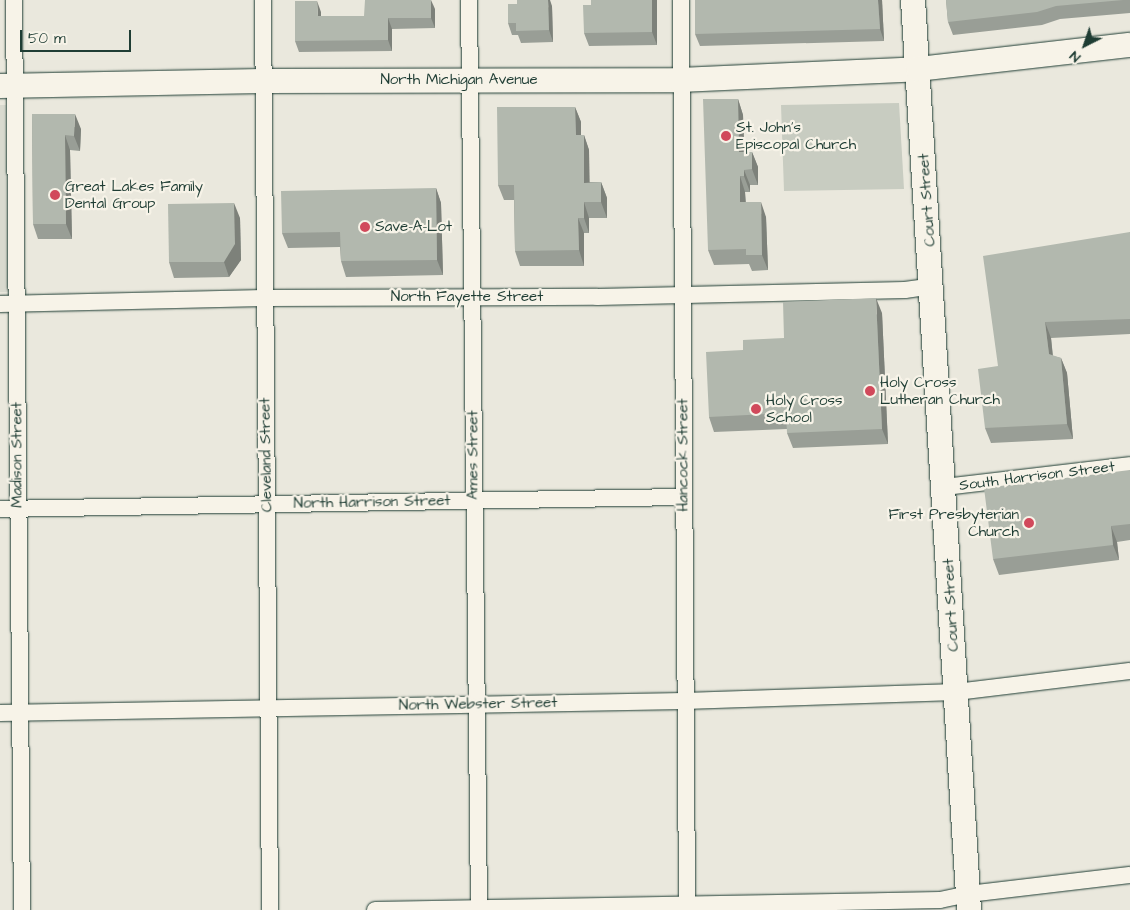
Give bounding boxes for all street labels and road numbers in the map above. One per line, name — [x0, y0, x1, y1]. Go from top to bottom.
street label: North Michigan Avenue — [380, 71, 538, 89]
street label: Court Street — [915, 153, 939, 247]
street label: North Fayette Street — [391, 288, 543, 306]
street label: Cleveland Street — [256, 398, 276, 512]
street label: Hancock Street — [674, 398, 692, 512]
street label: Madison Street — [8, 402, 26, 508]
street label: Ames Street — [464, 410, 482, 500]
street label: South Harrison Street — [958, 458, 1116, 494]
street label: North Harrison Street — [293, 492, 451, 512]
street label: Court Street — [940, 558, 962, 652]
street label: North Webster Street — [399, 694, 557, 714]

